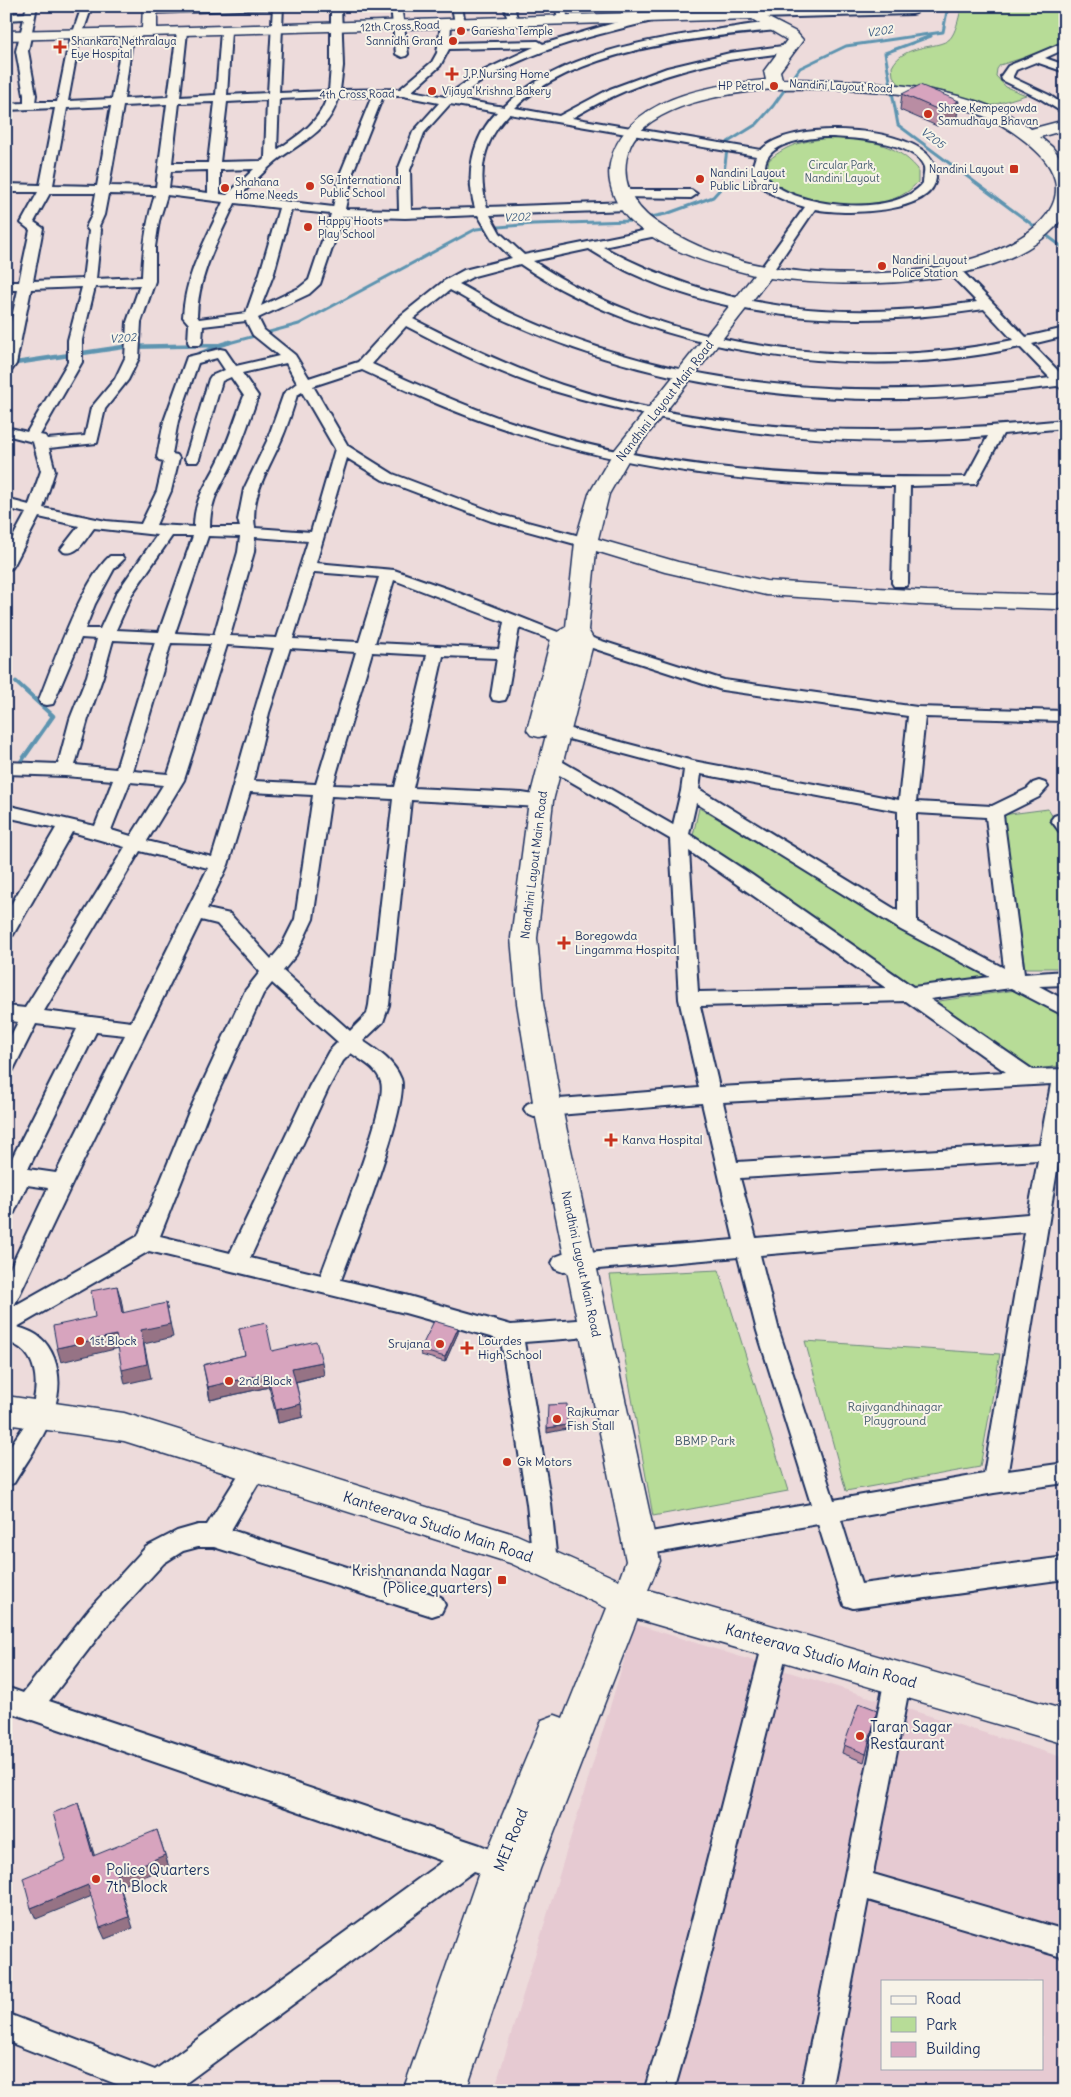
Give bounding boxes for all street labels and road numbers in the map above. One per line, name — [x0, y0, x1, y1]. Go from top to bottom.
street label: 12th Cross Road — [360, 18, 440, 34]
street label: Nandini Layout Road — [789, 76, 894, 96]
street label: 4th Cross Road — [319, 86, 395, 102]
street label: Nandhini Layout Main Road — [613, 337, 716, 464]
street label: Nandhini Layout Main Road — [517, 790, 550, 940]
street label: Nandhini Layout Main Road — [559, 1189, 604, 1338]
street label: Kanteerava Studio Main Road — [341, 1487, 536, 1566]
street label: Kanteerava Studio Main Road — [723, 1619, 919, 1692]
street label: MEI Road — [489, 1805, 532, 1874]

